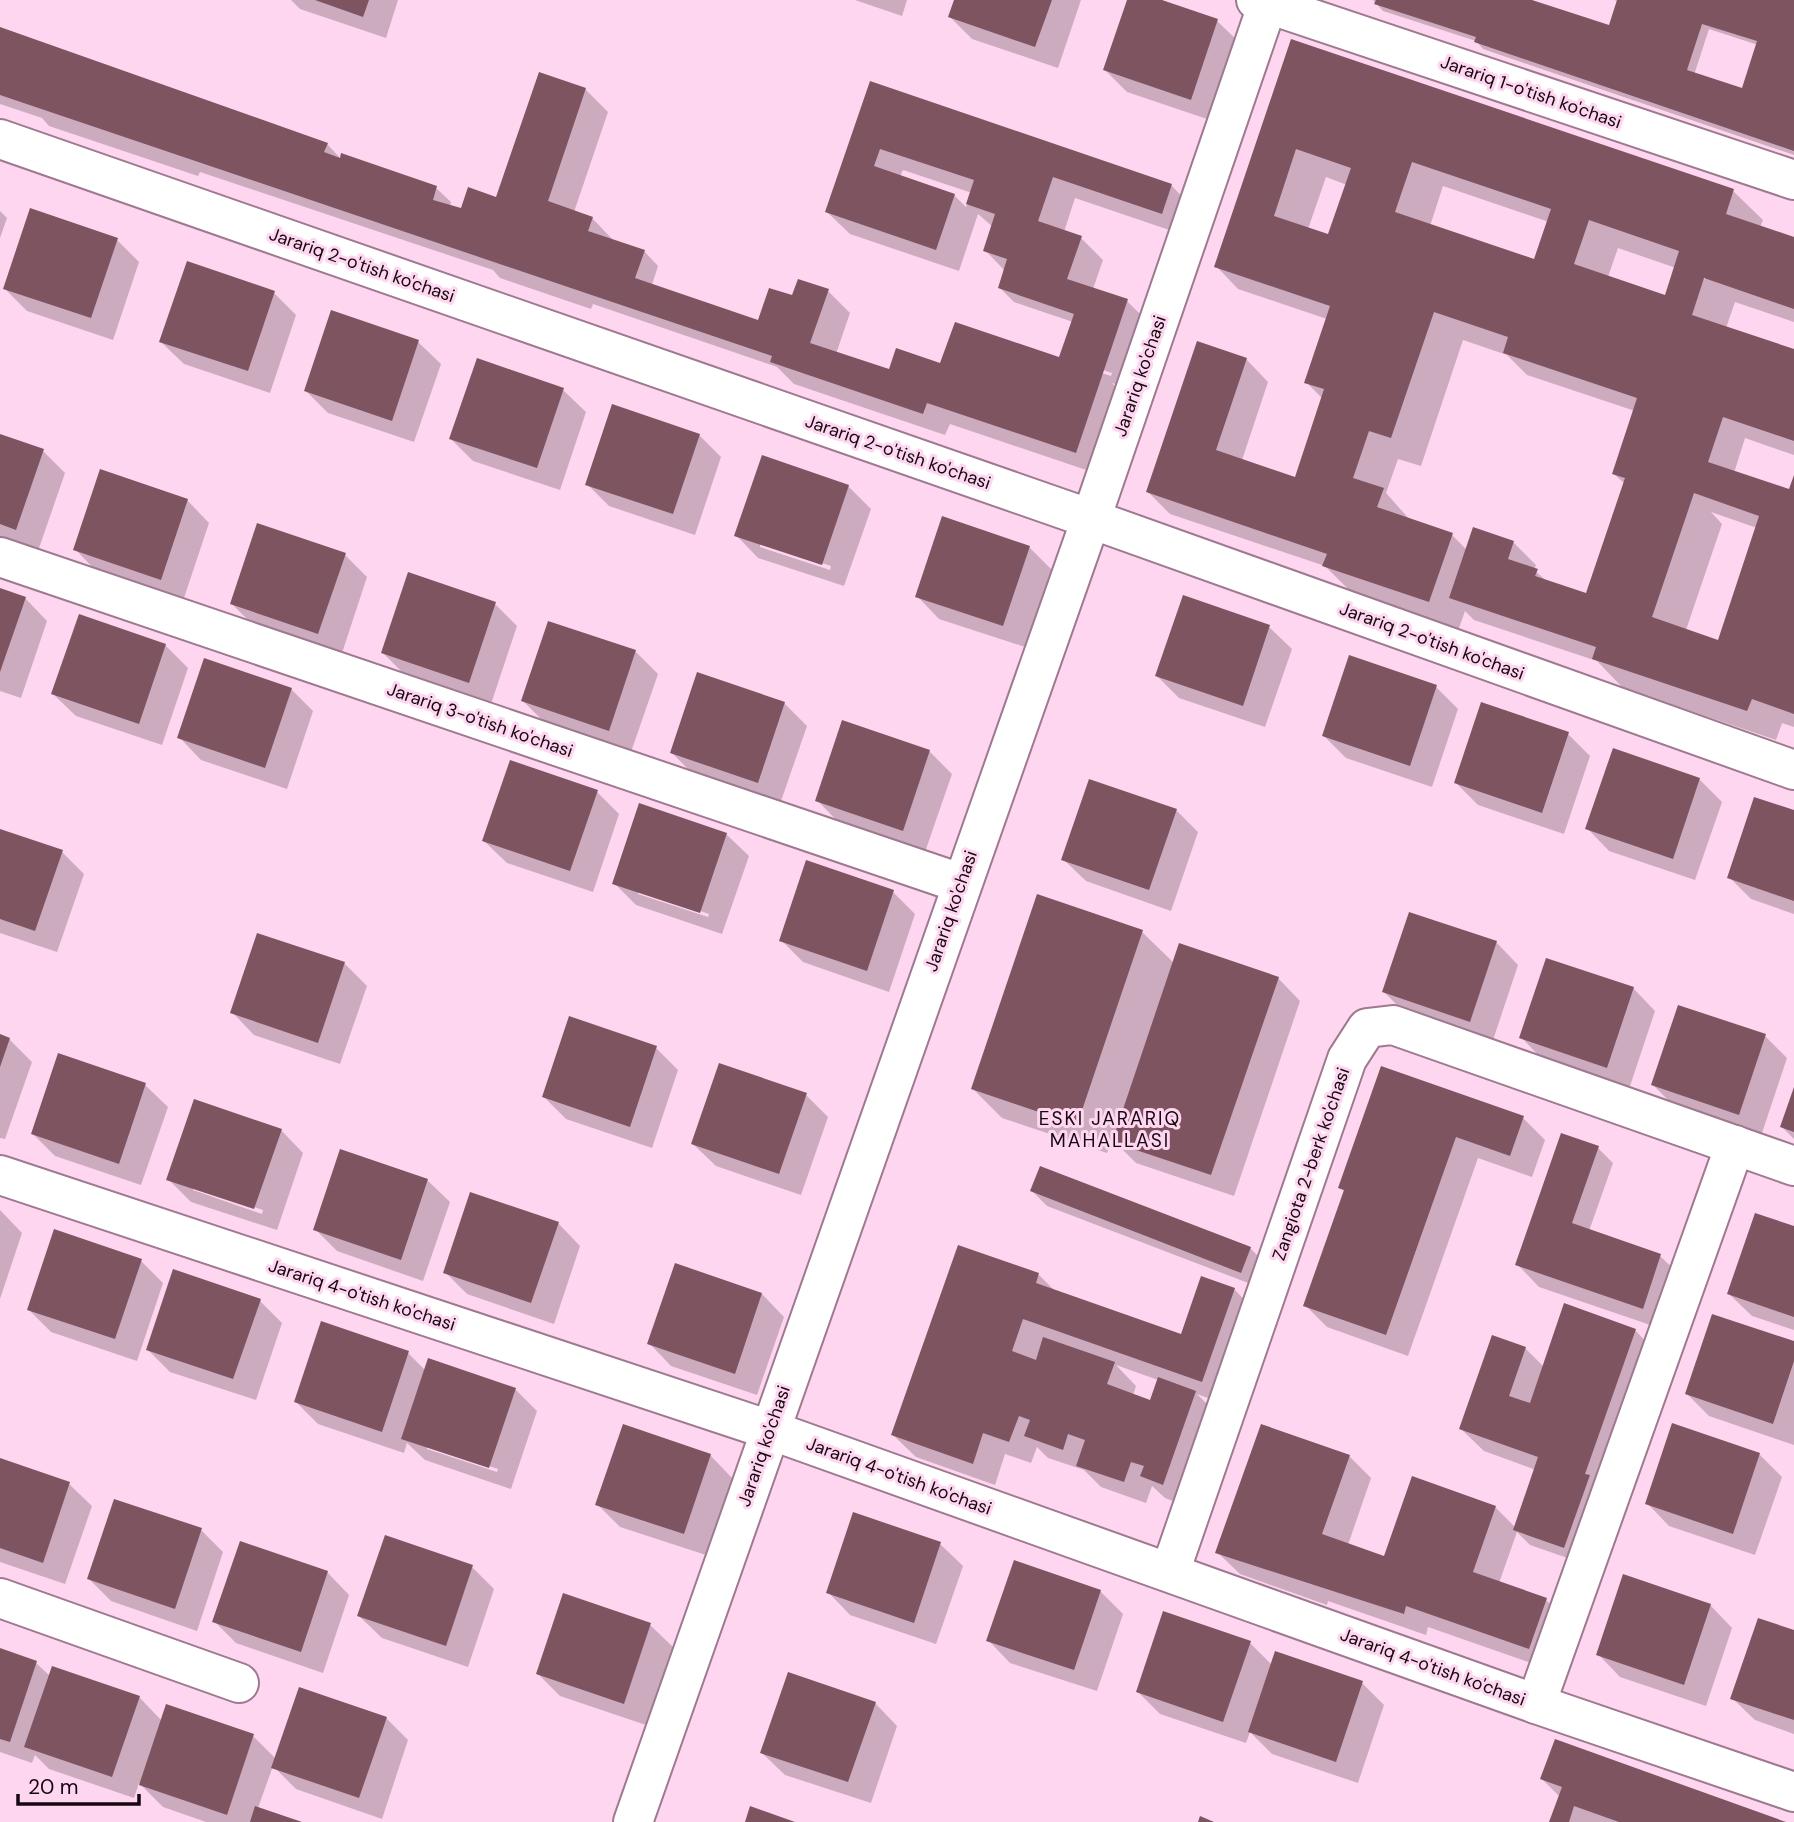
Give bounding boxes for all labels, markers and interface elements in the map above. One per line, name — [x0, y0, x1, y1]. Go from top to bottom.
street label: Jarariq 1-o'tish ko'chasi — [1437, 50, 1625, 134]
street label: Jarariq 2-o'tish ko'chasi — [266, 222, 458, 308]
street label: Jarariq ko'chasi — [1108, 312, 1172, 440]
street label: Jarariq 2-o'tish ko'chasi — [802, 409, 994, 495]
street label: Jarariq 2-o'tish ko'chasi — [1336, 596, 1528, 686]
street label: Jarariq 3-o'tish ko'chasi — [384, 677, 576, 763]
street label: Jarariq ko'chasi — [919, 847, 983, 975]
street label: Zangiota 2-berk ko'chasi — [1267, 1064, 1355, 1264]
district label: ESKI JARARIQ MAHALLASI — [1039, 1106, 1181, 1153]
street label: Jarariq 4-o'tish ko'chasi — [265, 1253, 459, 1337]
street label: Jarariq ko'chasi — [732, 1382, 796, 1510]
street label: Jarariq 4-o'tish ko'chasi — [803, 1431, 995, 1521]
street label: Jarariq 4-o'tish ko'chasi — [1337, 1622, 1529, 1712]
scale bar — [18, 1762, 138, 1806]
text: 20 m — [28, 1773, 79, 1801]

